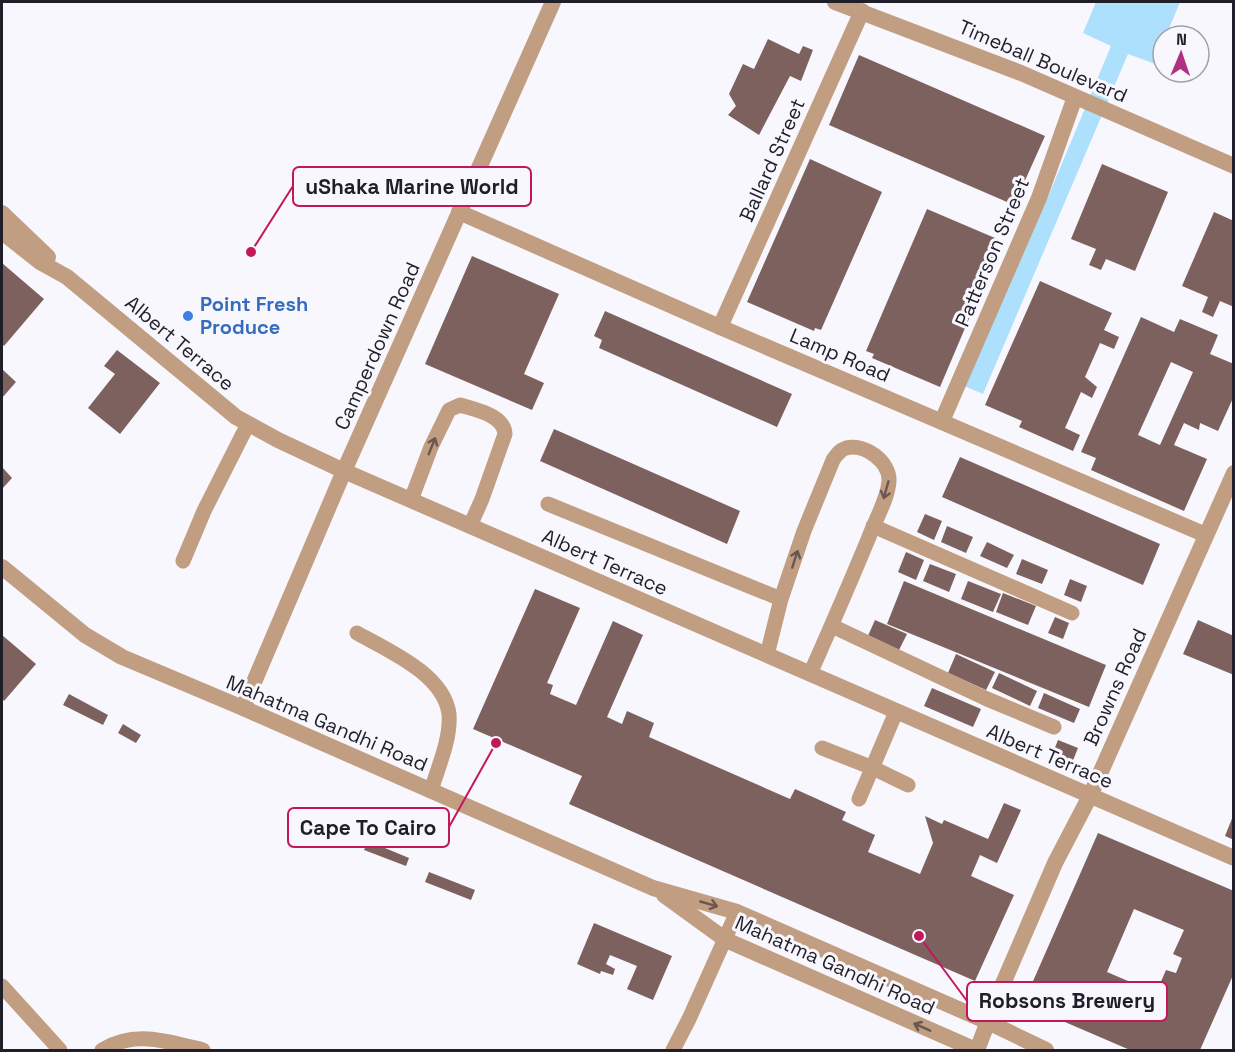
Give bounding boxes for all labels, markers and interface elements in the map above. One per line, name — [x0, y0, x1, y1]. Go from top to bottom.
street label: Timeball Boulevard — [955, 14, 1131, 108]
north arrow — [1151, 24, 1211, 84]
text: N — [1176, 29, 1187, 50]
street label: Ballard Street — [733, 94, 811, 226]
callout: uShaka Marine World — [293, 167, 531, 206]
text: uShaka Marine World — [305, 173, 519, 200]
street label: Patterson Street — [949, 173, 1035, 331]
street label: Camperdown Road — [328, 258, 426, 434]
street label: Albert Terrace — [120, 290, 240, 396]
place label: Point Fresh Produce — [200, 291, 308, 340]
marker: Point Fresh Produce — [181, 309, 195, 323]
street label: Lamp Road — [786, 322, 894, 388]
one-way arrow — [427, 437, 438, 455]
one-way arrow — [880, 480, 891, 499]
street label: Albert Terrace — [538, 523, 672, 601]
one-way arrow — [790, 550, 801, 569]
street label: Browns Road — [1078, 624, 1152, 750]
street label: Mahatma Gandhi Road — [222, 669, 432, 777]
street label: Albert Terrace — [983, 718, 1117, 794]
callout: Cape To Cairo — [288, 808, 449, 847]
text: Cape To Cairo — [300, 814, 436, 841]
one-way arrow — [699, 899, 718, 910]
street label: Mahatma Gandhi Road — [731, 909, 939, 1021]
callout: Robsons Brewery — [967, 982, 1167, 1021]
text: Robsons Brewery — [979, 987, 1155, 1014]
one-way arrow — [914, 1021, 932, 1032]

